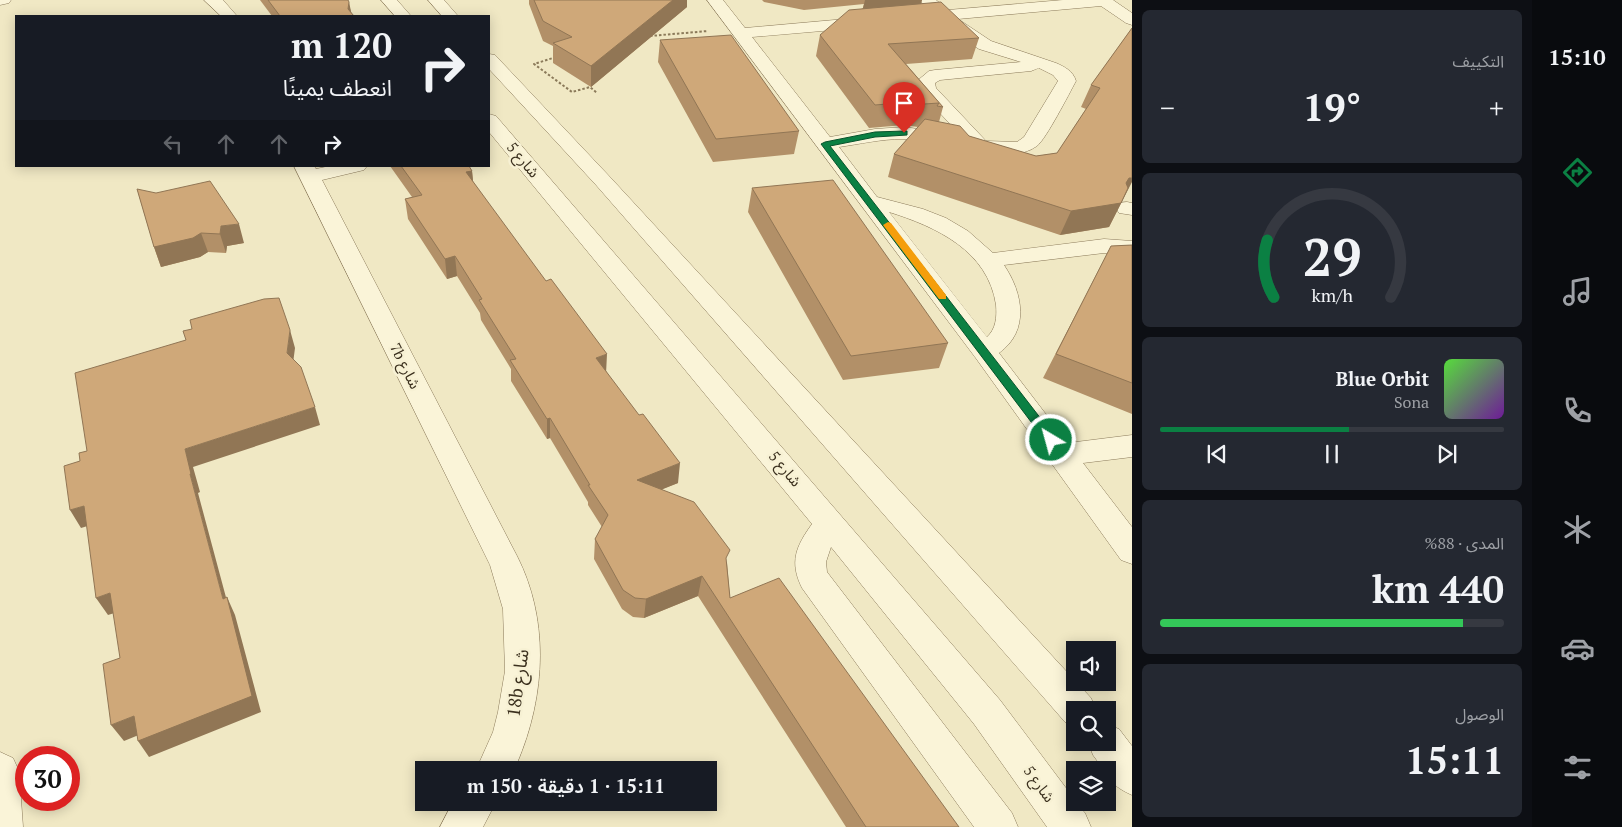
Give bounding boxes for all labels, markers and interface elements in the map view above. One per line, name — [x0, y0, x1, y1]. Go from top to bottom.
text: 120 m — [291, 22, 392, 68]
icon: right — [410, 35, 475, 100]
text: 15:10 — [1548, 42, 1606, 71]
text: التكييف — [1452, 50, 1504, 72]
text: انعطف يمينًا — [283, 73, 392, 102]
pin — [883, 82, 925, 133]
text: 19° — [1303, 82, 1361, 132]
icon: arrive — [890, 89, 918, 117]
text: − — [1160, 89, 1175, 126]
text: + — [1489, 89, 1504, 126]
icon: left — [159, 130, 187, 158]
icon: ahead — [212, 130, 240, 158]
icon: ahead — [265, 130, 293, 158]
icon: right — [318, 130, 346, 158]
street label: شارع 5 — [501, 137, 545, 184]
icon: directions — [1560, 155, 1595, 190]
text: 29 — [1303, 222, 1361, 291]
icon: music — [1560, 274, 1595, 309]
text: km/h — [1311, 283, 1353, 307]
street label: 7b شارع — [383, 339, 426, 394]
text: Blue Orbit — [1336, 366, 1429, 391]
text: Sona — [1394, 391, 1429, 413]
icon: phone — [1560, 393, 1595, 428]
position arrow — [1024, 413, 1076, 465]
icon: previous — [1203, 440, 1231, 468]
icon: pause — [1318, 440, 1346, 468]
icon: next — [1433, 440, 1461, 468]
street label: شارع 5 — [763, 446, 807, 493]
icon: climate — [1560, 512, 1595, 547]
text: المدى · 88% — [1425, 532, 1504, 554]
text: 440 km — [1372, 564, 1504, 614]
icon: car — [1560, 631, 1595, 666]
map controls — [1066, 641, 1116, 811]
button: sound — [1066, 641, 1116, 691]
street label: 18b شارع — [500, 647, 537, 719]
button: search — [1066, 701, 1116, 751]
text: الوصول — [1455, 703, 1504, 725]
text: 15:11 — [1405, 735, 1504, 785]
speed limit sign: 30 — [15, 746, 80, 811]
icon: filters — [1560, 750, 1595, 785]
street label: شارع 5 — [1017, 761, 1060, 808]
button: layers — [1066, 761, 1116, 811]
text: 15:11 · 1 دقيقة · 150 m — [467, 773, 665, 798]

